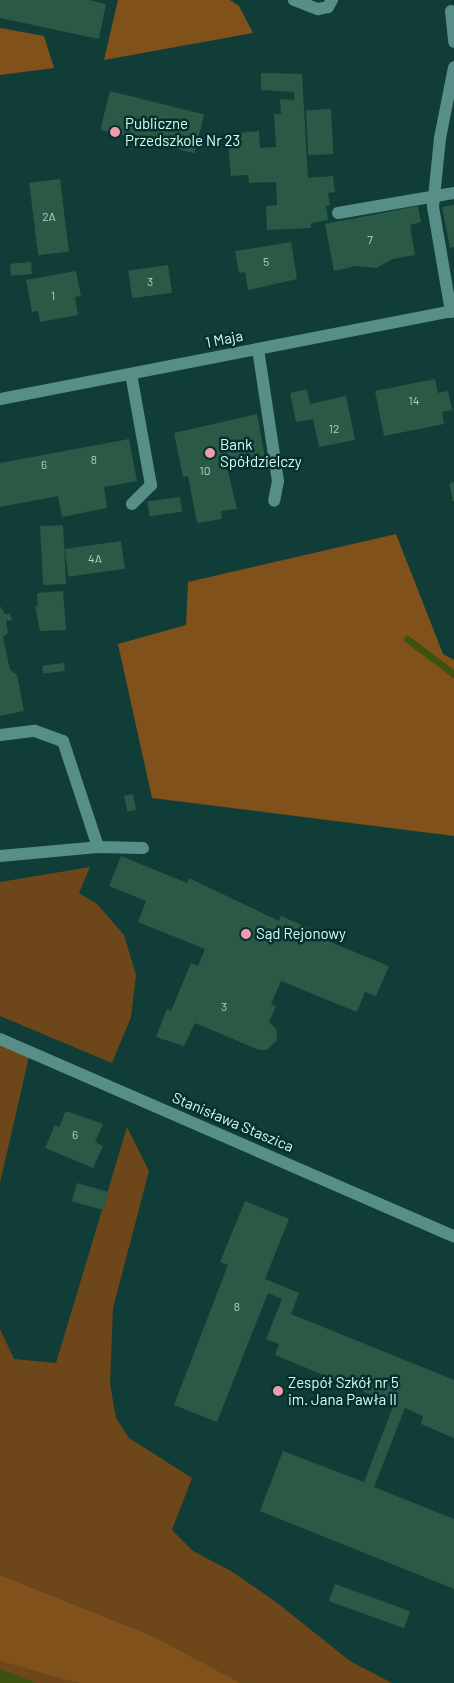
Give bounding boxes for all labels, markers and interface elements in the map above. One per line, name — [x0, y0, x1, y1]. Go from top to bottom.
place label: Publiczne Przedszkole Nr 23 — [125, 114, 240, 149]
marker: Publiczne Przedszkole Nr 23 — [109, 126, 121, 138]
house number: 2A — [42, 210, 56, 224]
house number: 7 — [367, 233, 373, 247]
house number: 5 — [263, 255, 269, 269]
house number: 3 — [147, 275, 153, 289]
house number: 1 — [51, 289, 55, 303]
street label: 1 Maja — [204, 327, 244, 351]
house number: 14 — [409, 394, 419, 408]
house number: 12 — [329, 422, 339, 436]
place label: Bank Spółdzielczy — [220, 435, 302, 470]
marker: Bank Spółdzielczy — [204, 447, 216, 459]
house number: 8 — [91, 453, 97, 467]
house number: 6 — [41, 458, 47, 472]
house number: 10 — [200, 464, 210, 478]
house number: 4A — [88, 552, 102, 566]
place label: Sąd Rejonowy — [256, 925, 346, 943]
marker: Sąd Rejonowy — [240, 928, 252, 940]
house number: 3 — [221, 1000, 227, 1014]
street label: Stanisława Staszica — [170, 1088, 296, 1156]
house number: 6 — [72, 1128, 78, 1142]
house number: 8 — [234, 1300, 240, 1314]
place label: Zespół Szkół nr 5 im. Jana Pawła II — [288, 1373, 399, 1408]
marker: Zespół Szkół nr 5 im. Jana Pawła II — [272, 1385, 284, 1397]

